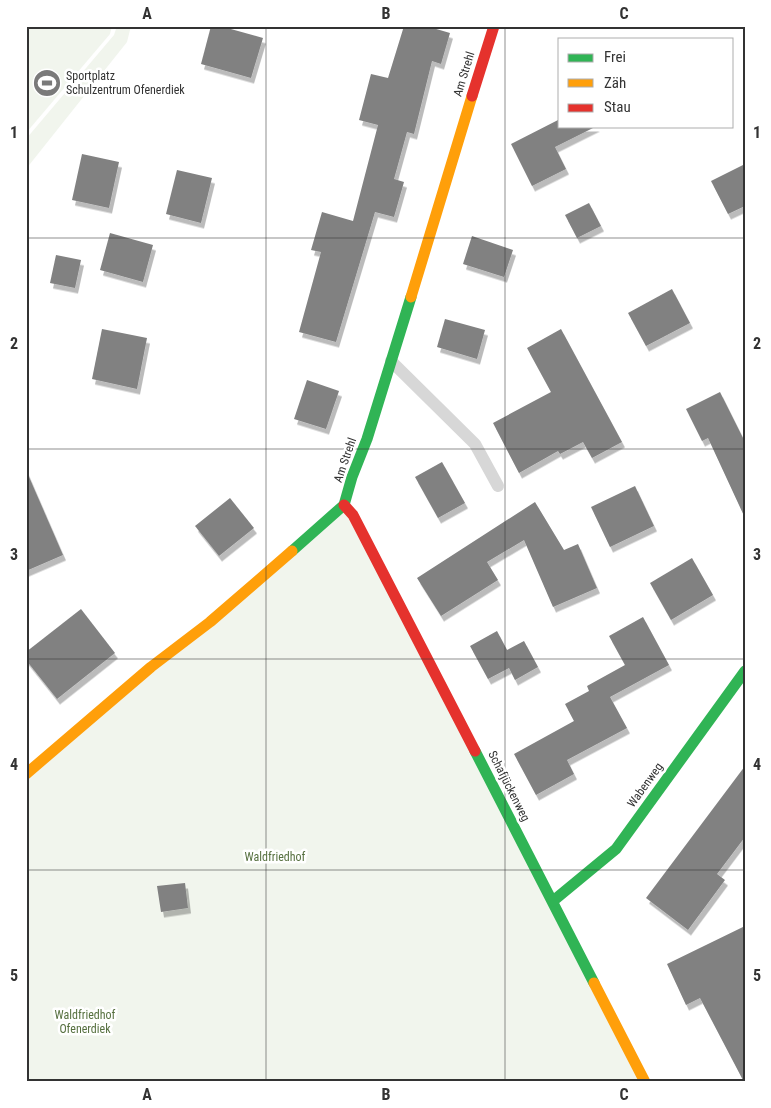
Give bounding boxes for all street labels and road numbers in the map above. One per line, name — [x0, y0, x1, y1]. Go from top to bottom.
street label: Am Strehl — [451, 50, 477, 98]
street label: Am Strehl — [331, 436, 359, 484]
street label: Schafjückenweg — [485, 748, 533, 824]
street label: Wabenweg — [624, 760, 666, 810]

